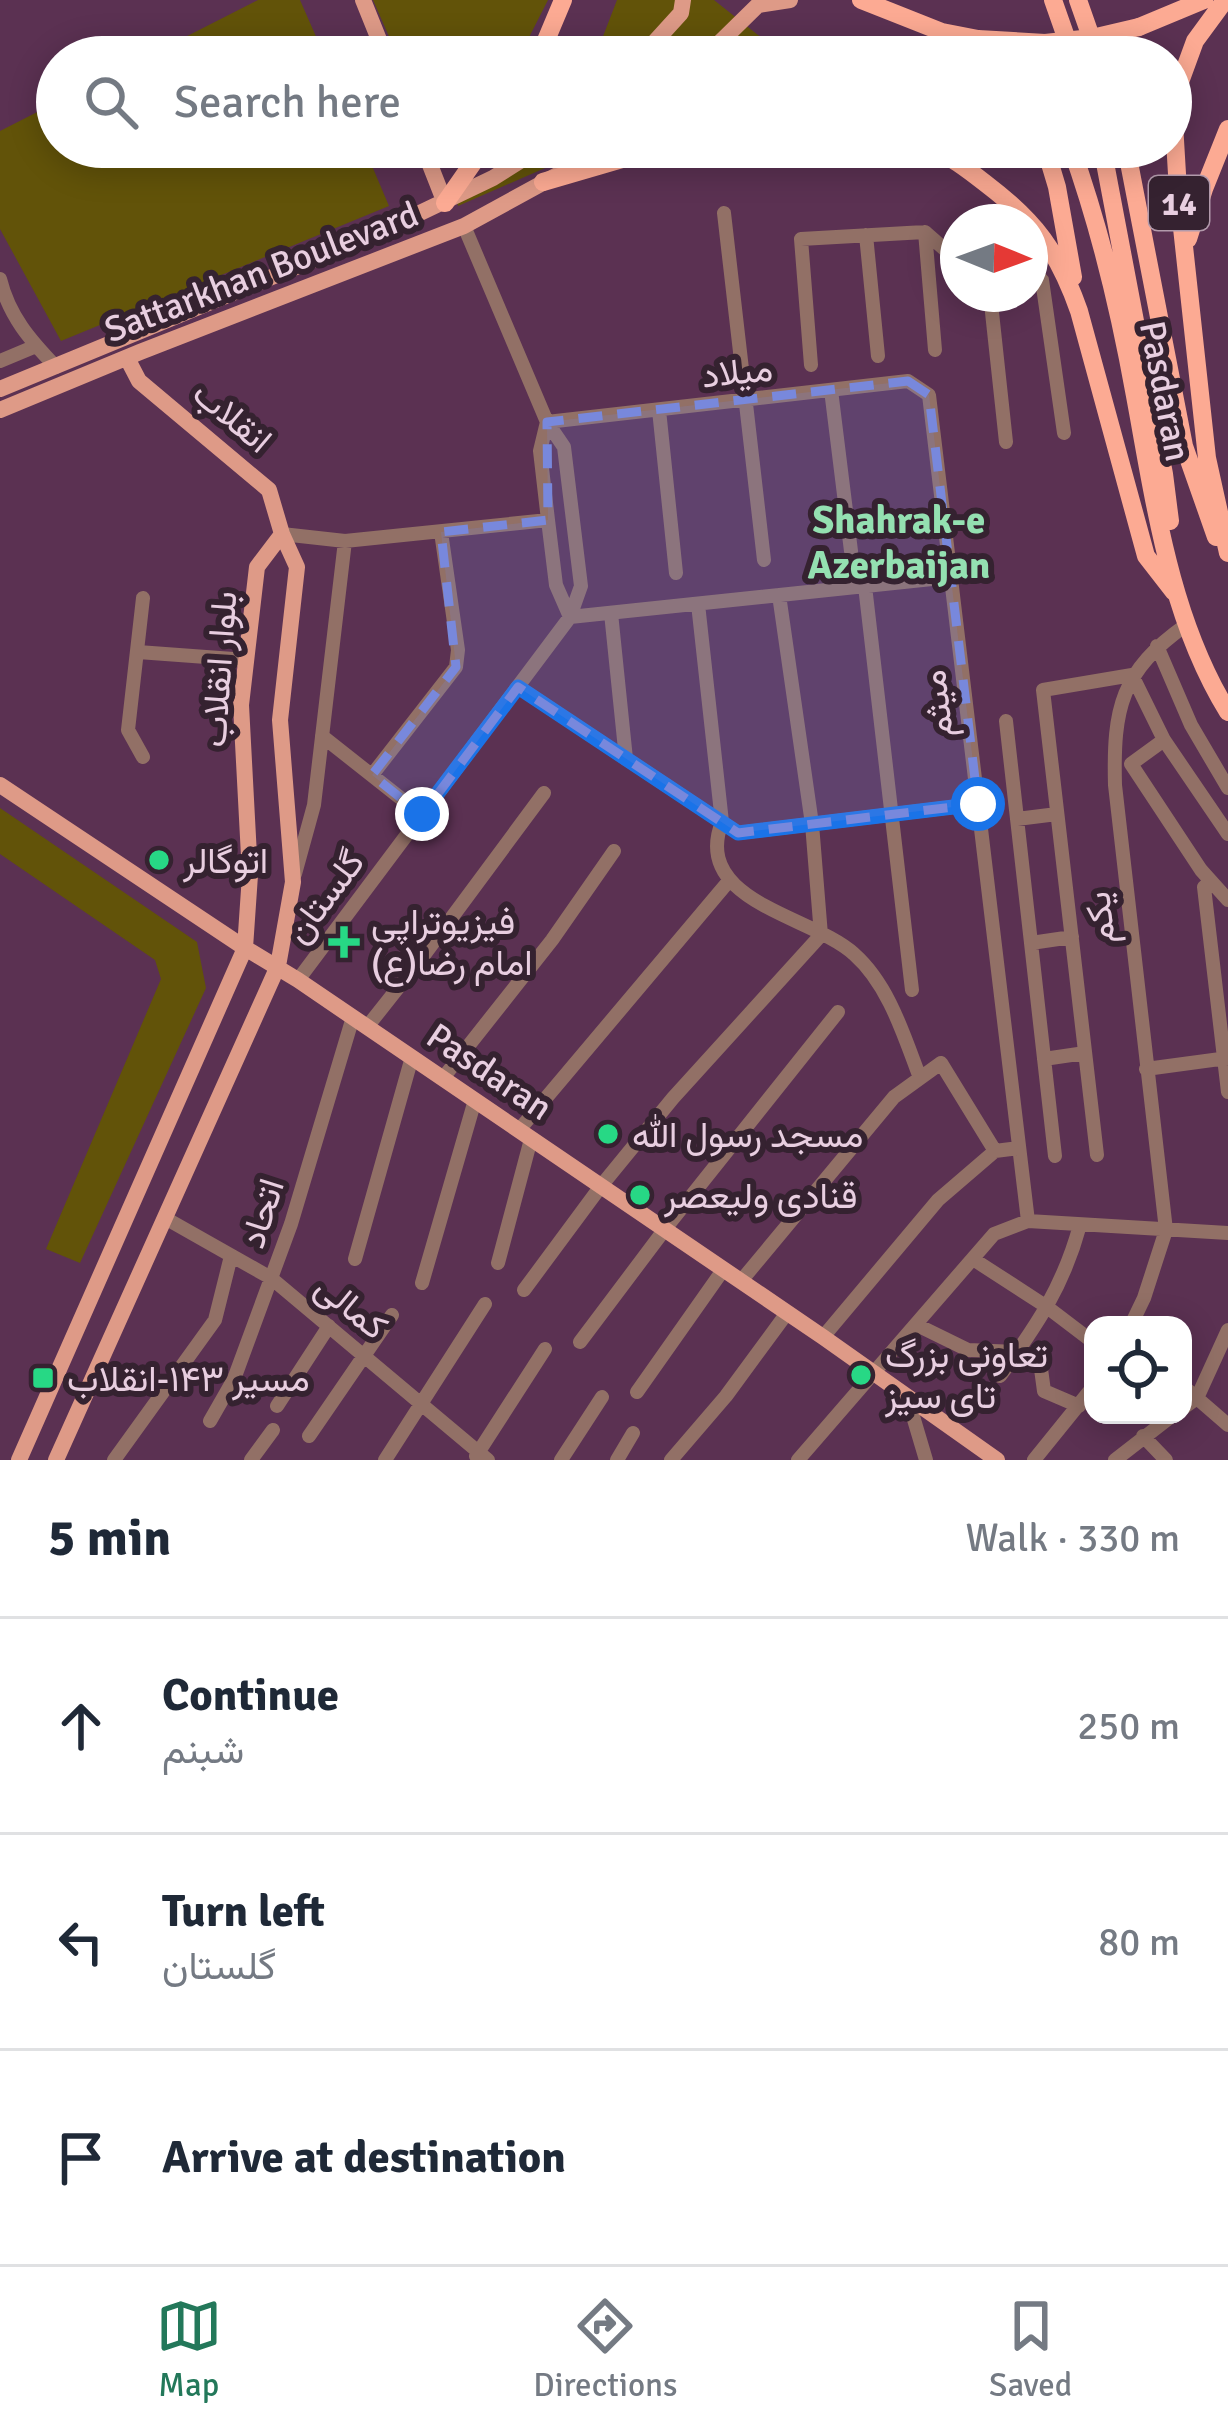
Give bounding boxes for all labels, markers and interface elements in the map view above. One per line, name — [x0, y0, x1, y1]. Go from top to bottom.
search box — [36, 36, 1192, 168]
icon: search — [78, 69, 144, 135]
text: Search here — [174, 75, 401, 130]
road number: 14 — [1149, 176, 1209, 230]
street label: Sattarkhan Boulevard — [98, 192, 425, 353]
north arrow — [940, 204, 1048, 312]
street label: Pasdaran — [1129, 317, 1200, 465]
street label: میلاد — [699, 346, 775, 399]
street label: انقلاب — [183, 371, 281, 463]
district label: Shahrak-e Azerbaijan — [808, 496, 990, 589]
street label: بلوار انقلاب — [192, 590, 247, 749]
street label: میثم — [911, 667, 964, 740]
route start — [951, 777, 1005, 831]
route end — [395, 787, 449, 841]
place label: اتوگالر — [182, 839, 268, 884]
street label: گلستان — [276, 841, 375, 953]
marker: اتوگالر — [146, 847, 172, 873]
street label: یکم — [1075, 889, 1126, 946]
place label: فیزیوتراپی امام رضا(ع) — [371, 900, 532, 987]
marker: فیزیوتراپی امام رضا(ع) — [328, 926, 360, 958]
street label: Pasdaran — [418, 1014, 561, 1131]
place label: مسجد رسول الله — [632, 1113, 863, 1158]
marker: مسجد رسول الله — [595, 1121, 621, 1147]
street label: اتحاد — [230, 1173, 295, 1254]
place label: قنادی ولیعصر — [663, 1174, 857, 1219]
marker: قنادی ولیعصر — [627, 1182, 653, 1208]
street label: کمالی — [306, 1265, 396, 1350]
map controls — [1084, 1316, 1192, 1424]
button: locate — [1084, 1316, 1192, 1424]
place label: تعاونی بزرگ تای سیز — [884, 1333, 1048, 1419]
place label: مسیر ۱۴۳-انقلاب — [67, 1357, 310, 1402]
marker: تعاونی بزرگ تای سیز — [848, 1362, 874, 1388]
marker: مسیر ۱۴۳-انقلاب — [30, 1365, 56, 1391]
text: 5 min — [48, 1507, 171, 1570]
text: Walk · 330 m — [966, 1514, 1180, 1562]
text: Continue — [162, 1668, 339, 1723]
icon: ahead — [48, 1693, 114, 1759]
text: 250 m — [1077, 1702, 1180, 1750]
text: شبنم — [162, 1726, 244, 1774]
text: Turn left — [162, 1884, 325, 1939]
icon: left — [48, 1909, 114, 1975]
text: 80 m — [1098, 1918, 1180, 1966]
text: گلستان — [162, 1942, 276, 1990]
icon: arrive — [48, 2125, 114, 2191]
text: Arrive at destination — [162, 2130, 566, 2185]
tab: Map — [156, 2293, 222, 2406]
tab: Directions — [533, 2293, 678, 2406]
tab: Saved — [989, 2293, 1072, 2406]

